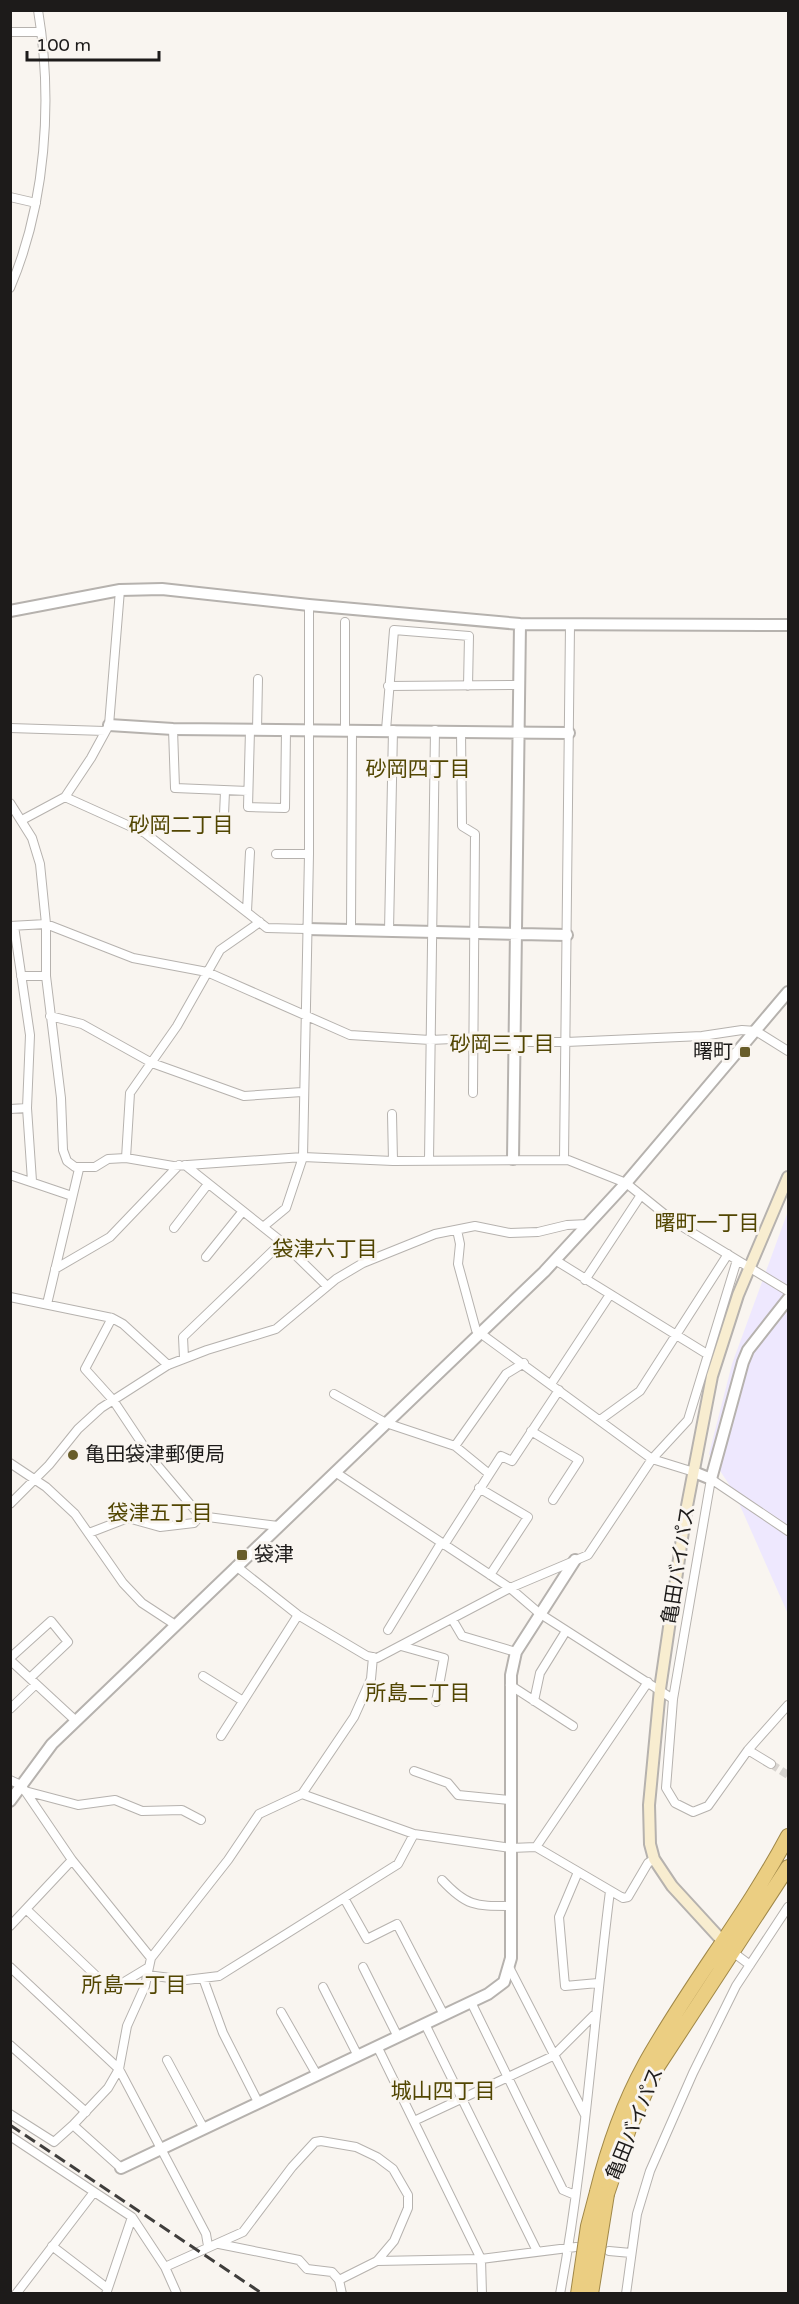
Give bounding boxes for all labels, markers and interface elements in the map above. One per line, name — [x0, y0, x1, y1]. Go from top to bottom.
scale bar — [27, 24, 159, 62]
text: 100 m — [36, 34, 91, 56]
district label: 砂岡四丁目 — [366, 757, 471, 782]
district label: 砂岡二丁目 — [129, 813, 234, 838]
district label: 砂岡三丁目 — [450, 1032, 555, 1057]
place label: 曙町 — [693, 1040, 733, 1064]
marker: 曙町 — [738, 1045, 752, 1059]
district label: 曙町一丁目 — [655, 1211, 760, 1236]
district label: 袋津六丁目 — [273, 1237, 378, 1262]
place label: 亀田袋津郵便局 — [85, 1443, 225, 1467]
marker: 亀田袋津郵便局 — [66, 1448, 80, 1462]
district label: 袋津五丁目 — [108, 1501, 213, 1526]
street label: 亀田バイパス — [658, 1504, 700, 1626]
place label: 袋津 — [254, 1543, 294, 1567]
marker: 袋津 — [235, 1548, 249, 1562]
district label: 所島二丁目 — [366, 1681, 471, 1706]
district label: 所島一丁目 — [82, 1973, 187, 1998]
street label: 亀田バイパス — [601, 2064, 669, 2184]
district label: 城山四丁目 — [391, 2079, 496, 2104]

